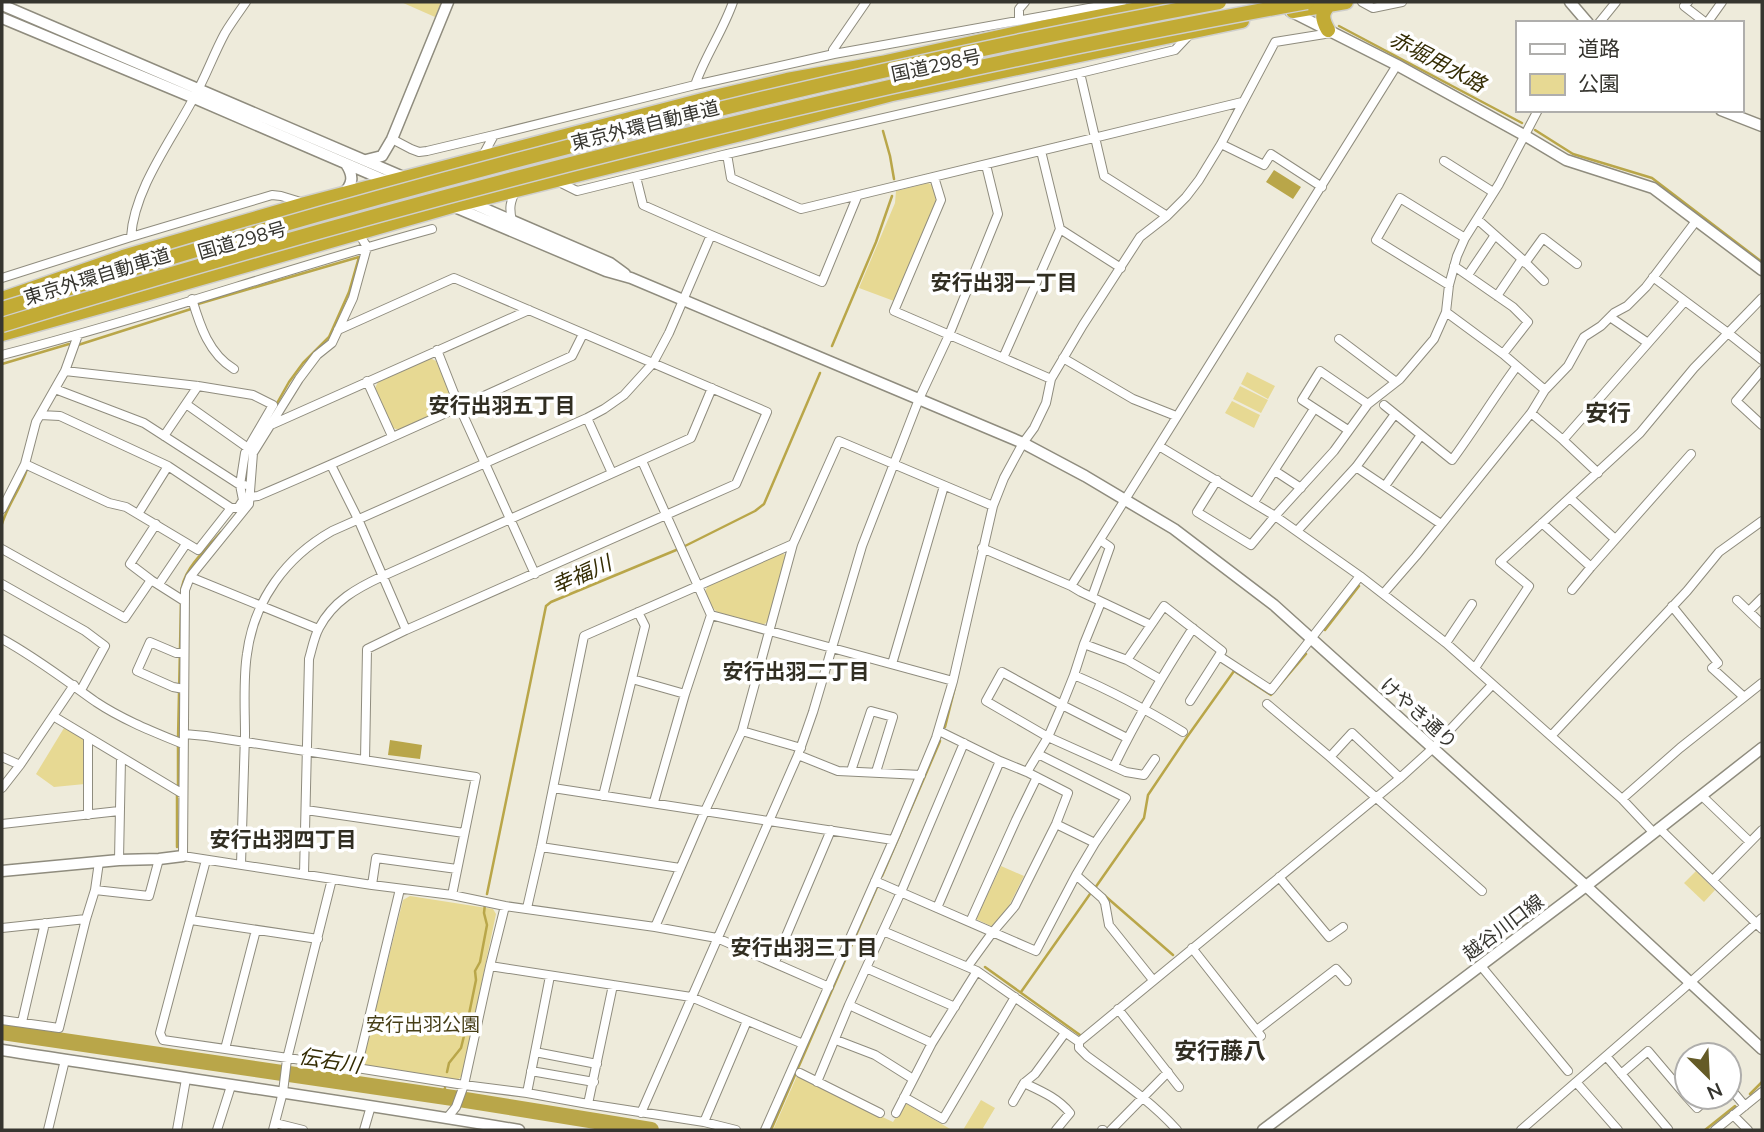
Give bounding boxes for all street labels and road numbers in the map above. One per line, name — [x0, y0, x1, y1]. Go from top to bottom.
street label: 国道298号 — [889, 44, 983, 86]
street label: 東京外環自動車道 — [568, 95, 722, 155]
street label: 国道298号 — [195, 216, 289, 264]
street label: 東京外環自動車道 — [21, 242, 173, 310]
street label: けやき通り — [1376, 672, 1462, 754]
street label: 越谷川口線 — [1458, 889, 1548, 965]

